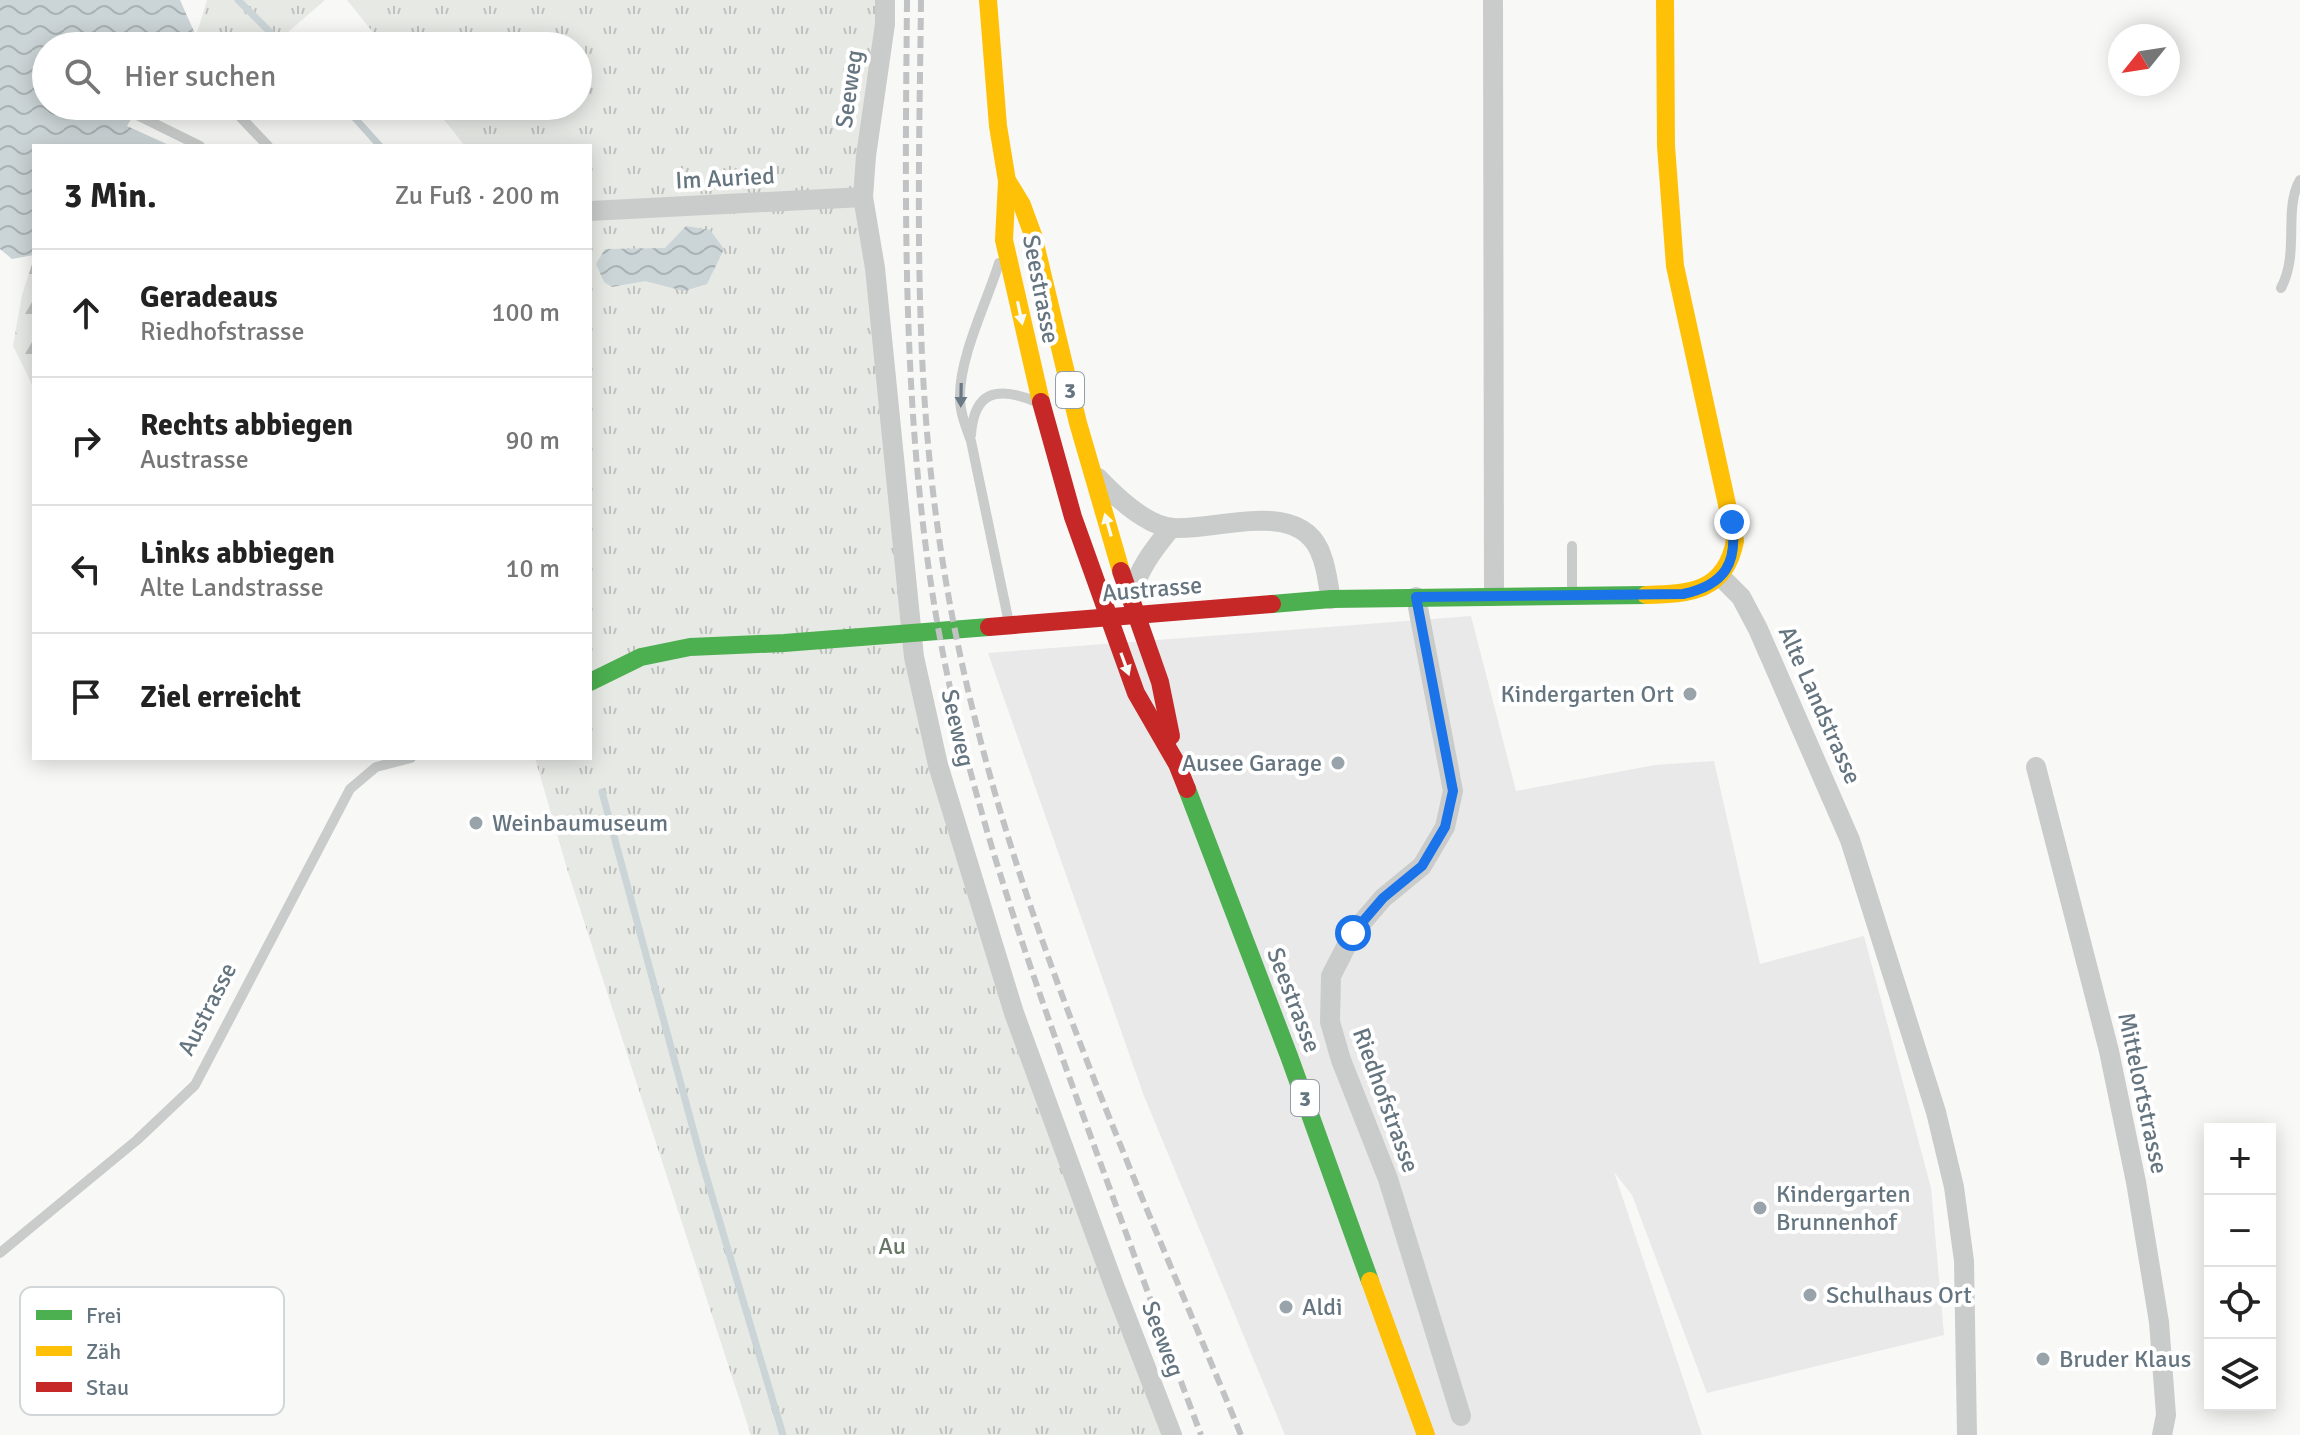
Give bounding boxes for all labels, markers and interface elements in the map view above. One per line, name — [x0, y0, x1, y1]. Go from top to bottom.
north arrow — [2108, 24, 2180, 96]
search box — [32, 32, 592, 120]
street label: Seeweg — [829, 48, 869, 130]
icon: search — [60, 54, 104, 98]
text: Hier suchen — [124, 58, 276, 95]
street label: Im Auried — [675, 160, 775, 196]
text: 3 Min. — [64, 175, 157, 217]
text: Zu Fuß · 200 m — [395, 180, 560, 212]
street label: Seestrasse — [1016, 232, 1066, 346]
text: Geradeaus — [140, 279, 278, 316]
icon: ahead — [64, 291, 108, 335]
text: 100 m — [491, 297, 560, 329]
one-way arrow — [1014, 301, 1027, 326]
text: Riedhofstrasse — [140, 316, 304, 348]
road number: 3 — [1056, 372, 1084, 408]
one-way arrow — [955, 383, 968, 408]
text: Rechts abbiegen — [140, 407, 353, 444]
icon: right — [64, 419, 108, 463]
text: 90 m — [505, 425, 560, 457]
text: Austrasse — [140, 444, 249, 476]
route end — [1714, 504, 1750, 540]
one-way arrow — [1101, 513, 1114, 537]
text: Links abbiegen — [140, 535, 335, 572]
icon: left — [64, 547, 108, 591]
text: 10 m — [505, 553, 560, 585]
street label: Austrasse — [1101, 570, 1203, 608]
text: Alte Landstrasse — [140, 572, 324, 604]
street label: Alte Landstrasse — [1772, 621, 1868, 789]
one-way arrow — [1120, 653, 1132, 677]
icon: arrive — [64, 675, 108, 719]
text: Ziel erreicht — [140, 679, 301, 716]
place label: Kindergarten Ort — [1501, 679, 1674, 709]
marker: Kindergarten Ort — [1681, 685, 1699, 703]
street label: Seeweg — [935, 686, 981, 770]
place label: Ausee Garage — [1182, 748, 1322, 778]
marker: Ausee Garage — [1329, 754, 1347, 772]
place label: Weinbaumuseum — [492, 808, 668, 838]
marker: Weinbaumuseum — [467, 814, 485, 832]
route start — [1335, 915, 1371, 951]
street label: Seestrasse — [1260, 943, 1328, 1057]
street label: Austrasse — [171, 958, 243, 1060]
street label: Mittelortstrasse — [2111, 1010, 2175, 1176]
street label: Riedhofstrasse — [1346, 1024, 1426, 1176]
road number: 3 — [1291, 1080, 1319, 1116]
map controls — [2204, 1123, 2276, 1411]
button: + — [2204, 1123, 2276, 1195]
place label: Kindergarten Brunnenhof — [1776, 1179, 1911, 1237]
button: − — [2204, 1195, 2276, 1267]
marker: Kindergarten Brunnenhof — [1751, 1199, 1769, 1217]
park label: Au — [878, 1231, 906, 1261]
button: locate — [2204, 1267, 2276, 1339]
place label: Schulhaus Ort — [1826, 1280, 1972, 1310]
marker: Schulhaus Ort — [1801, 1286, 1819, 1304]
legend — [20, 1287, 284, 1415]
place label: Aldi — [1302, 1292, 1342, 1322]
street label: Seeweg — [1135, 1297, 1191, 1381]
marker: Aldi — [1277, 1298, 1295, 1316]
text: Frei — [86, 1302, 122, 1329]
text: Zäh — [86, 1338, 121, 1365]
button: layers — [2204, 1339, 2276, 1411]
place label: Bruder Klaus — [2059, 1344, 2191, 1374]
marker: Bruder Klaus — [2034, 1350, 2052, 1368]
text: Stau — [86, 1374, 129, 1401]

